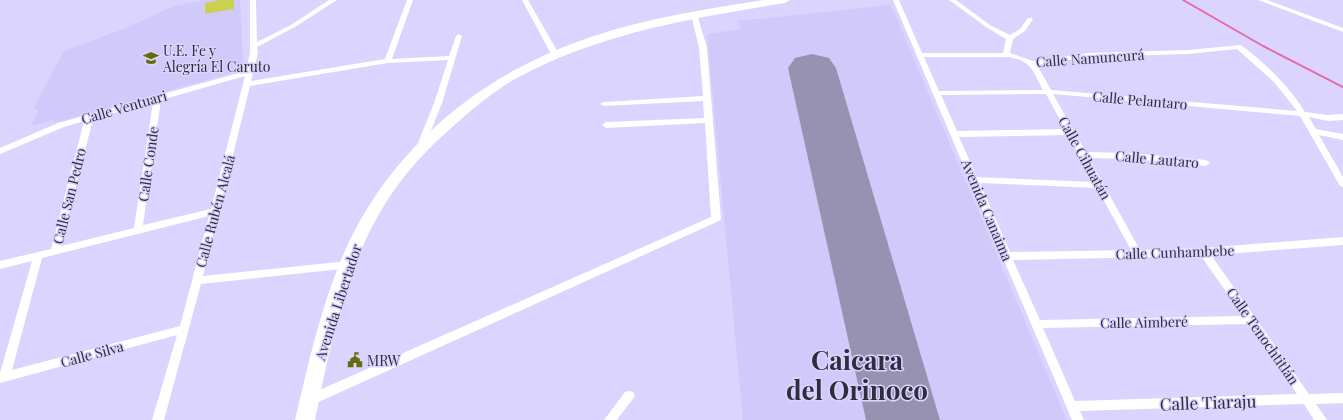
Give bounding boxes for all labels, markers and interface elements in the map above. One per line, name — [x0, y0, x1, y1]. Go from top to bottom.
place label: U.E. Fe y Alegría El Caruto — [162, 41, 271, 76]
street label: Calle Namuncurá — [1035, 45, 1145, 71]
school or university icon: U.E. Fe y Alegría El Caruto — [142, 49, 160, 67]
street label: Calle Ventuari — [79, 86, 169, 128]
street label: Calle Pelantaro — [1092, 86, 1188, 114]
street label: Calle Cihuatán — [1054, 113, 1116, 204]
street label: Calle Conde — [133, 125, 163, 203]
street label: Calle San Pedro — [48, 146, 90, 246]
street label: Calle Lautaro — [1114, 146, 1200, 172]
street label: Calle Rubén Alcalá — [191, 152, 239, 269]
street label: Avenida Canaima — [957, 155, 1017, 264]
street label: Calle Cunhambebe — [1115, 240, 1235, 264]
street label: Avenida Libertador — [310, 241, 366, 363]
street label: Calle Tenochtitlán — [1222, 284, 1304, 389]
street label: Calle Aimberé — [1100, 312, 1188, 332]
street label: Calle Silva — [58, 336, 126, 372]
district label: Caicara del Orinoco — [786, 342, 928, 407]
public building icon: MRW — [346, 351, 364, 369]
place label: MRW — [367, 351, 400, 370]
street label: Calle Tiaraju — [1159, 389, 1257, 415]

